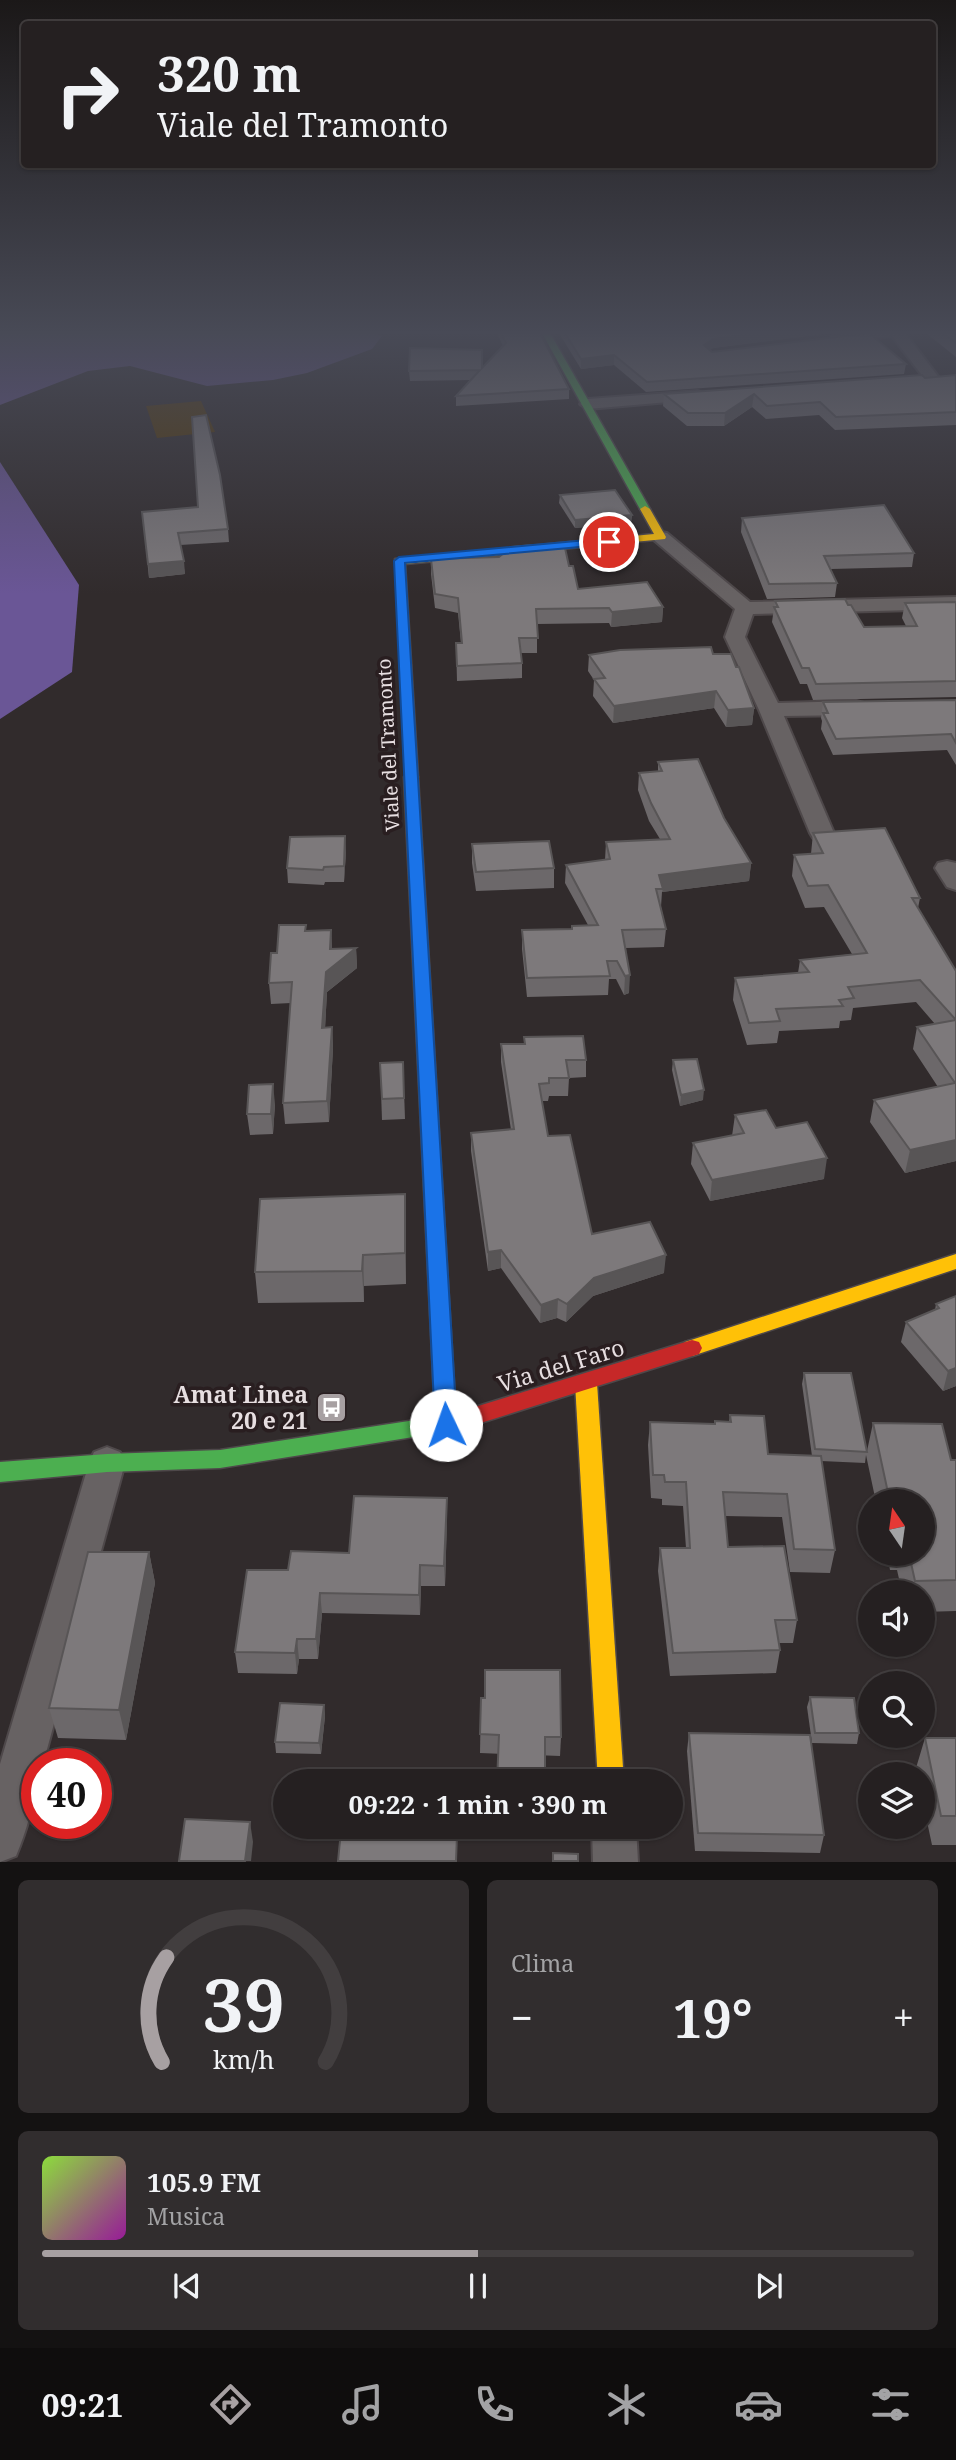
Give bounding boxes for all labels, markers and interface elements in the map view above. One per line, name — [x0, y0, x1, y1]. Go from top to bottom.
text: 320 m — [157, 40, 301, 106]
icon: right — [42, 49, 133, 140]
text: Viale del Tramonto — [157, 103, 448, 146]
pin — [579, 512, 639, 572]
icon: arrive — [590, 523, 628, 561]
street label: Viale del Tramonto — [370, 658, 406, 832]
street label: Via del Faro — [493, 1331, 628, 1400]
place label: Amat Linea 20 e 21 — [173, 1378, 308, 1436]
position arrow — [409, 1388, 483, 1462]
bus stop icon: Amat Linea 20 e 21 — [314, 1391, 348, 1425]
north arrow — [858, 1489, 934, 1566]
map controls — [858, 1489, 935, 1839]
button: sound — [858, 1580, 935, 1657]
button: search — [858, 1671, 935, 1748]
speed limit sign: 40 — [21, 1748, 112, 1839]
button: layers — [858, 1762, 935, 1839]
text: 09:22 · 1 min · 390 m — [348, 1786, 608, 1822]
text: Clima — [511, 1947, 574, 1979]
text: 39 — [202, 1955, 285, 2054]
text: 19° — [673, 1982, 753, 2053]
text: − — [511, 1991, 533, 2043]
text: + — [893, 1991, 914, 2043]
text: km/h — [213, 2042, 274, 2076]
text: 105.9 FM — [147, 2164, 261, 2200]
text: Musica — [147, 2200, 225, 2232]
icon: previous — [168, 2267, 206, 2305]
icon: pause — [459, 2267, 497, 2305]
icon: next — [750, 2267, 788, 2305]
icon: directions — [206, 2380, 255, 2429]
icon: music — [338, 2380, 387, 2429]
icon: phone — [470, 2380, 519, 2429]
icon: climate — [602, 2380, 651, 2429]
icon: car — [734, 2380, 783, 2429]
icon: filters — [866, 2380, 915, 2429]
text: 09:21 — [41, 2383, 123, 2426]

